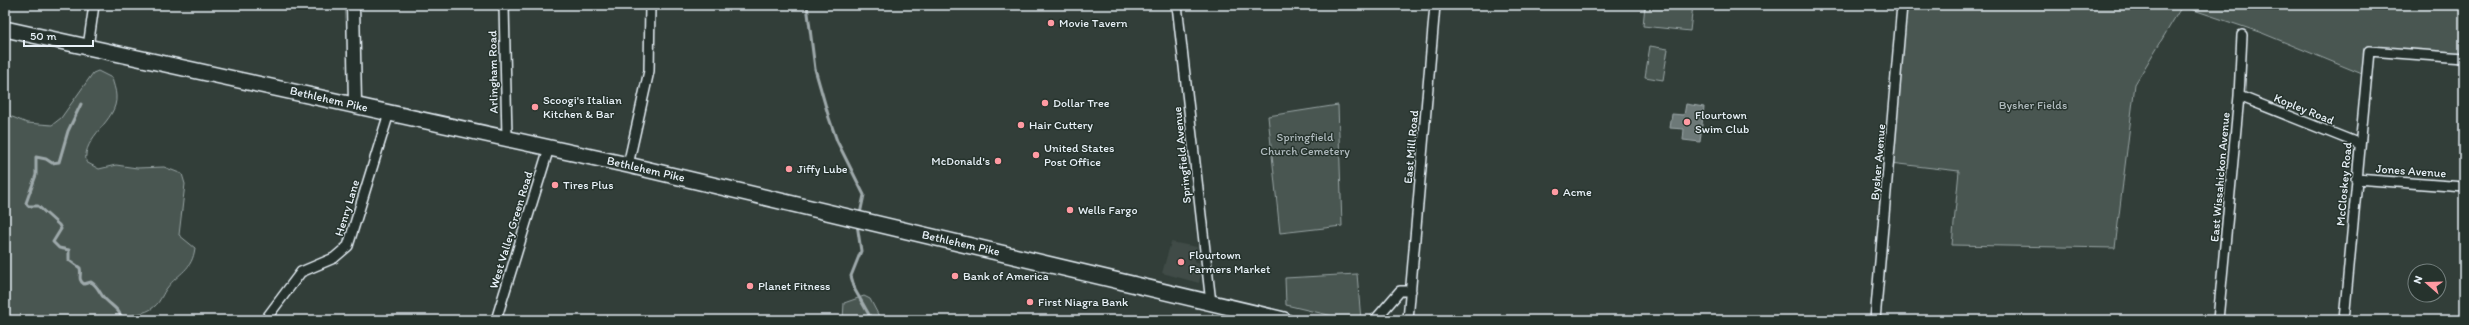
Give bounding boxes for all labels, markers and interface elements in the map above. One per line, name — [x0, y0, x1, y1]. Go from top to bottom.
place label: Movie Tavern — [1059, 16, 1128, 30]
marker: Movie Tavern — [1046, 18, 1056, 28]
scale bar — [24, 22, 93, 48]
text: 50 m — [30, 29, 56, 43]
street label: Arlingham Road — [485, 30, 501, 114]
street label: Bethlehem Pike — [289, 83, 370, 115]
street label: Kopley Road — [2272, 91, 2337, 128]
place label: Scoogi's Italian Kitchen & Bar — [543, 93, 622, 121]
place label: Dollar Tree — [1053, 96, 1110, 110]
marker: Dollar Tree — [1040, 98, 1050, 108]
park label: Bysher Fields — [1999, 98, 2067, 112]
marker: Scoogi's Italian Kitchen & Bar — [530, 102, 540, 112]
street label: Springfield Avenue — [1170, 106, 1194, 204]
place label: Flourtown Swim Club — [1695, 108, 1749, 136]
street label: East Mill Road — [1401, 109, 1421, 184]
street label: East Wissahickon Avenue — [2207, 111, 2233, 242]
marker: Flourtown Swim Club — [1682, 117, 1692, 127]
place label: Hair Cuttery — [1029, 118, 1093, 132]
marker: Hair Cuttery — [1016, 120, 1026, 130]
street label: Bysher Avenue — [1868, 123, 1888, 201]
park label: Springfield Church Cemetery — [1260, 130, 1350, 158]
place label: United States Post Office — [1044, 141, 1114, 169]
street label: McCloskey Road — [2333, 141, 2355, 226]
marker: United States Post Office — [1031, 150, 1041, 160]
street label: Bethlehem Pike — [606, 153, 687, 185]
place label: McDonald's — [931, 154, 990, 168]
marker: McDonald's — [993, 156, 1003, 166]
place label: Jiffy Lube — [797, 162, 848, 176]
street label: Jones Avenue — [2375, 162, 2447, 180]
marker: Jiffy Lube — [784, 164, 794, 174]
street label: West Valley Green Road — [486, 169, 536, 290]
street label: Henry Lane — [332, 178, 362, 238]
place label: Tires Plus — [563, 178, 614, 192]
marker: Tires Plus — [550, 180, 560, 190]
place label: Acme — [1563, 185, 1592, 199]
marker: Acme — [1550, 187, 1560, 197]
place label: Wells Fargo — [1078, 203, 1138, 217]
marker: Wells Fargo — [1065, 205, 1075, 215]
street label: Bethlehem Pike — [921, 227, 1002, 259]
place label: Flourtown Farmers Market — [1189, 248, 1271, 276]
marker: Flourtown Farmers Market — [1176, 257, 1186, 267]
north arrow — [2407, 263, 2447, 303]
place label: Bank of America — [963, 269, 1049, 283]
marker: Bank of America — [950, 271, 960, 281]
text: N — [2411, 274, 2425, 285]
place label: Planet Fitness — [758, 279, 830, 293]
marker: Planet Fitness — [745, 281, 755, 291]
place label: First Niagra Bank — [1038, 295, 1129, 309]
marker: First Niagra Bank — [1025, 297, 1035, 307]

